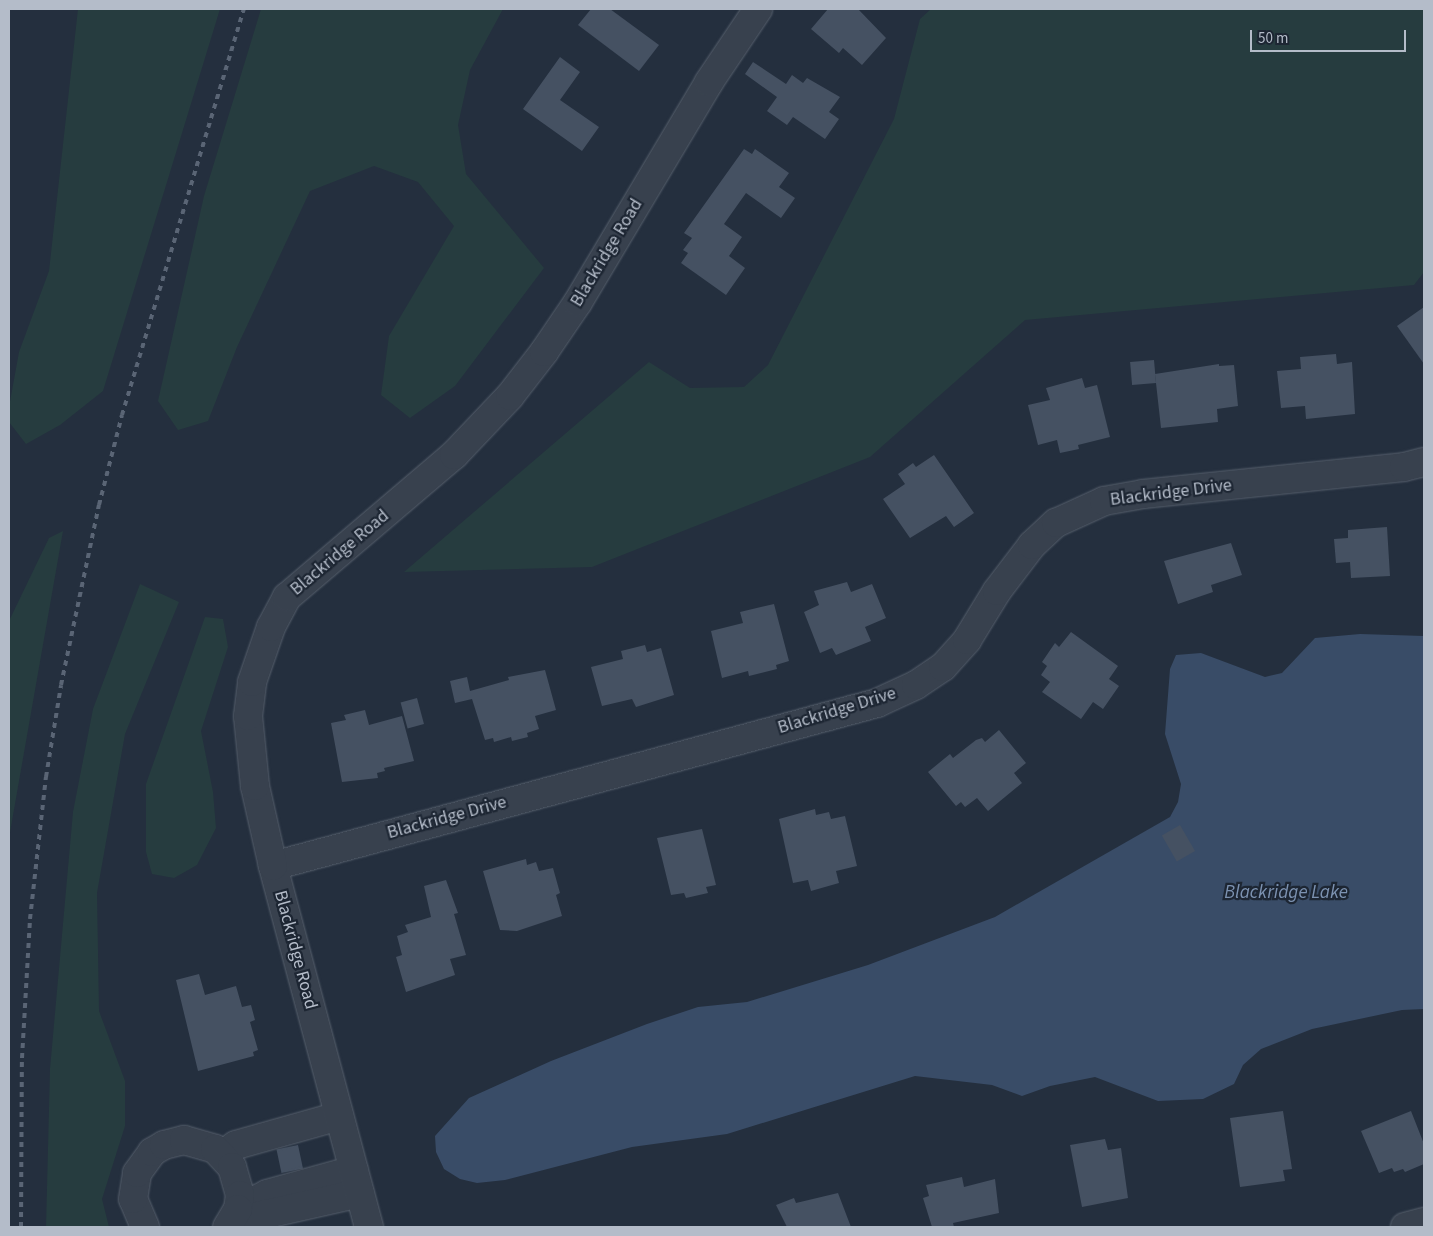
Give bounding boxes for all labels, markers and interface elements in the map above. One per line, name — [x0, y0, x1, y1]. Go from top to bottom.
scale bar — [1253, 20, 1409, 52]
text: 50 m — [1258, 28, 1288, 49]
street label: Blackridge Road — [566, 195, 648, 311]
street label: Blackridge Drive — [1109, 475, 1233, 511]
street label: Blackridge Road — [286, 506, 394, 600]
street label: Blackridge Drive — [775, 683, 899, 739]
street label: Blackridge Drive — [385, 792, 509, 844]
water label: Blackridge Lake — [1224, 882, 1348, 904]
street label: Blackridge Road — [269, 888, 321, 1012]

